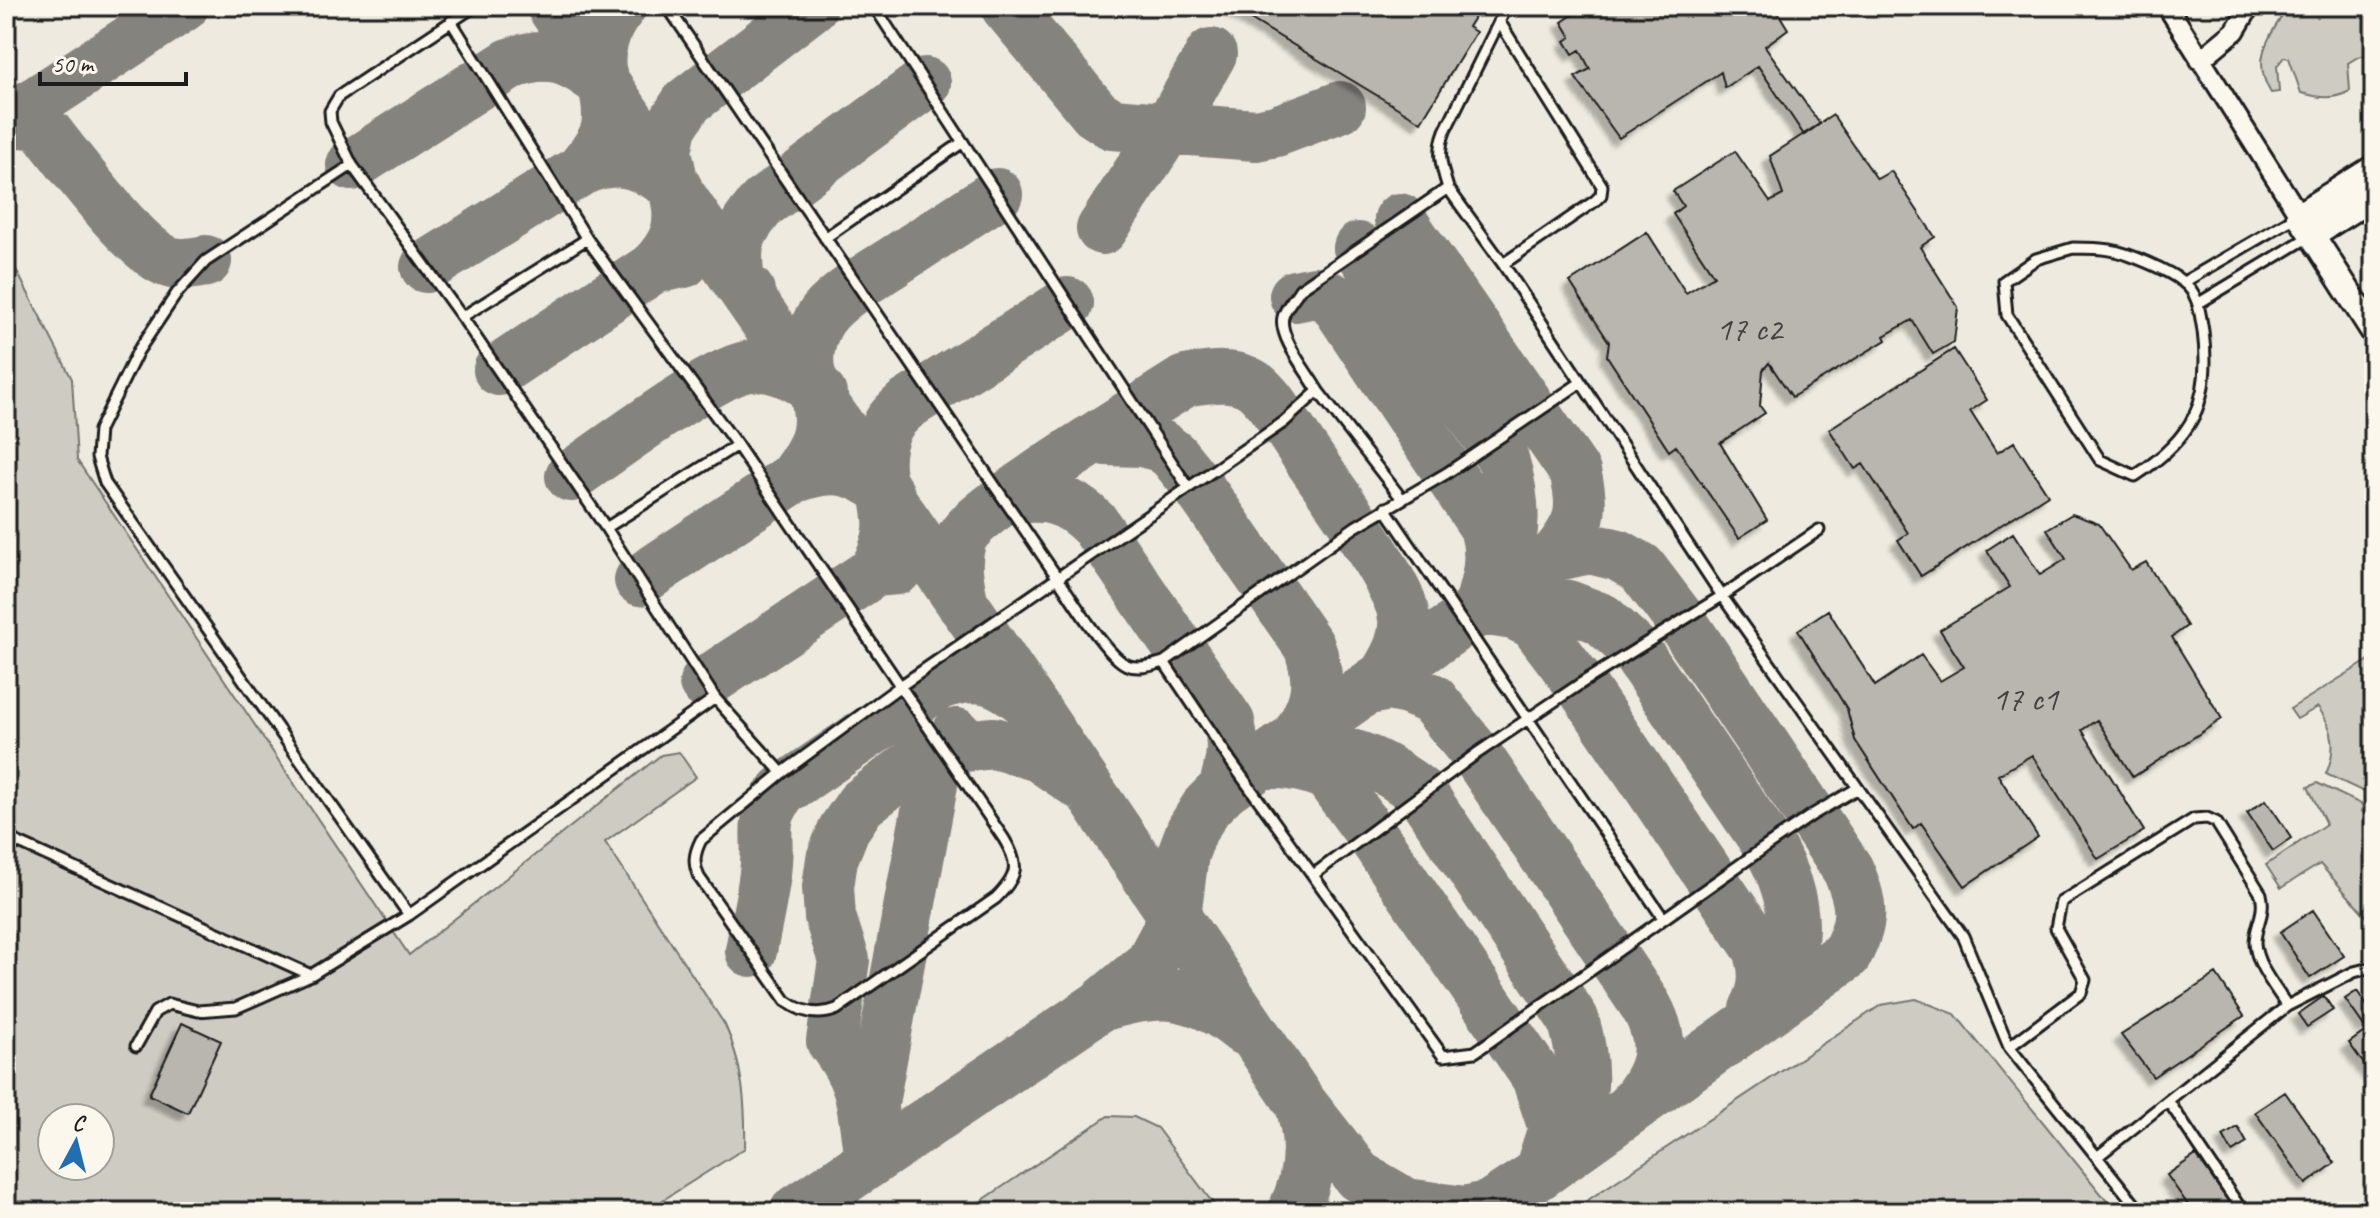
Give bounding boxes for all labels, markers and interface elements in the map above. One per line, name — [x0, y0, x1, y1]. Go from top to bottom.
scale bar — [40, 36, 186, 86]
text: 50 m — [52, 49, 95, 79]
house number: 17 с2 — [1716, 307, 1785, 350]
house number: 17 с1 — [1992, 677, 2060, 720]
north arrow — [36, 1102, 116, 1182]
text: С — [71, 1109, 89, 1138]

